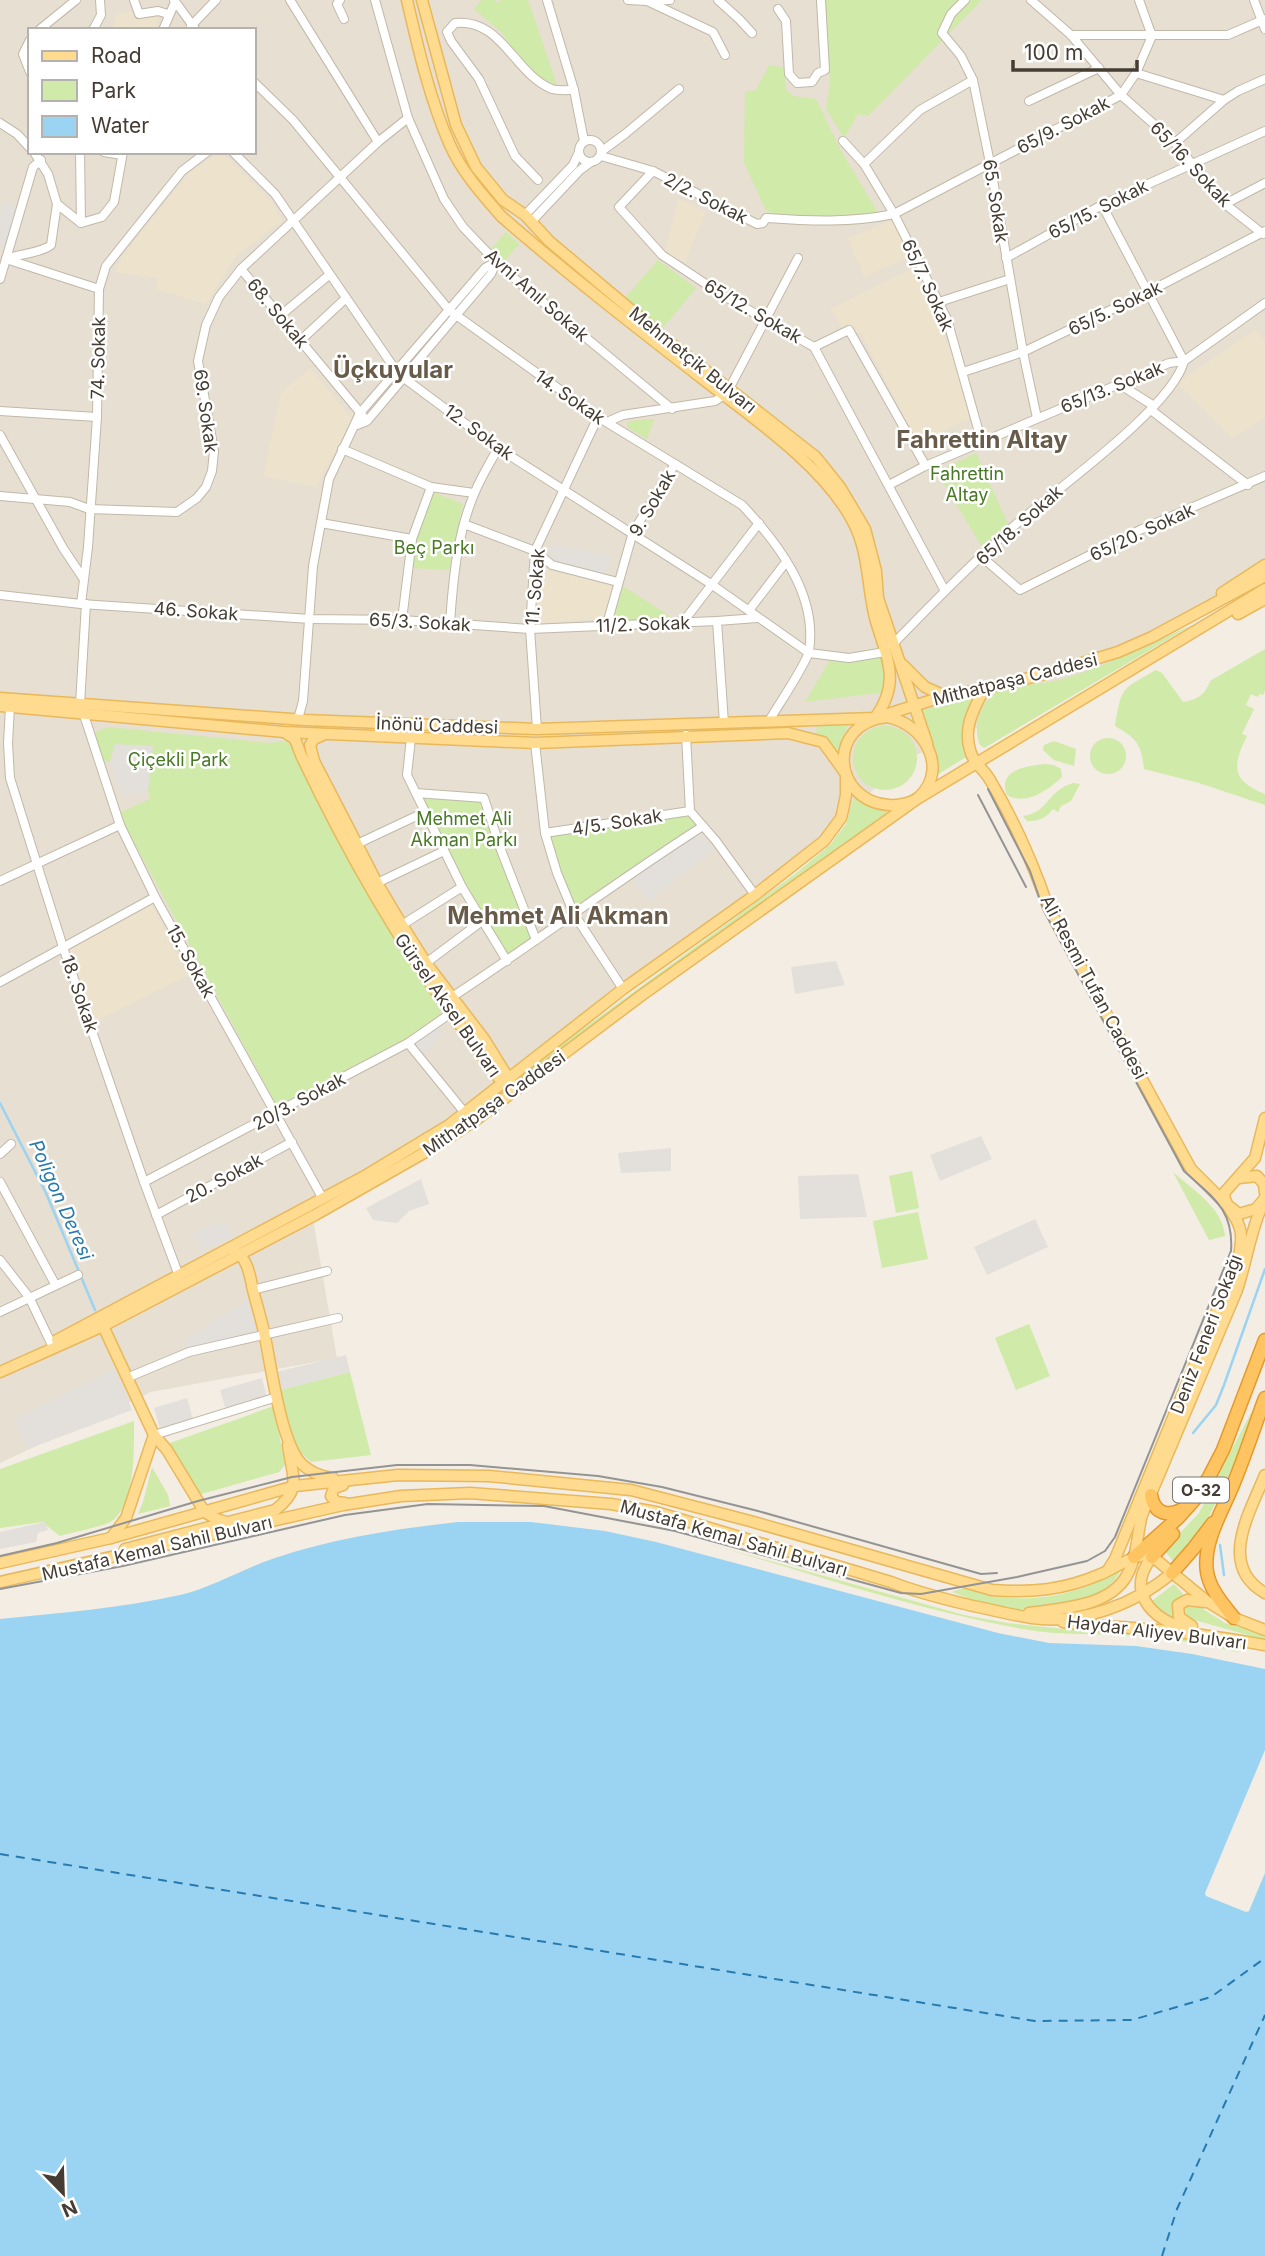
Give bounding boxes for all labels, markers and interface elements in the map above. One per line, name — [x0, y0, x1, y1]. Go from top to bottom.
legend — [28, 28, 256, 154]
scale bar — [1013, 28, 1137, 72]
text: 100 m — [1024, 40, 1083, 65]
text: Road — [91, 43, 142, 68]
text: Park — [91, 78, 136, 103]
street label: 65/9. Sokak — [1013, 92, 1113, 158]
text: Water — [91, 113, 149, 138]
street label: 65/16. Sokak — [1146, 117, 1236, 211]
street label: 65. Sokak — [979, 158, 1013, 244]
street label: 2/2. Sokak — [661, 168, 751, 228]
street label: 65/15. Sokak — [1045, 175, 1151, 243]
street label: 65/7. Sokak — [898, 236, 958, 334]
street label: Avni Anıl Sokak — [481, 244, 593, 346]
street label: 68. Sokak — [243, 274, 313, 352]
street label: 65/12. Sokak — [700, 275, 806, 347]
street label: 65/5. Sokak — [1065, 276, 1165, 340]
street label: Mehmetçik Bulvarı — [625, 302, 761, 418]
street label: 74. Sokak — [87, 316, 109, 399]
district label: Üçkuyular — [333, 354, 453, 384]
street label: 65/13. Sokak — [1057, 357, 1167, 417]
street label: 14. Sokak — [531, 365, 609, 429]
street label: 69. Sokak — [190, 368, 222, 454]
street label: 12. Sokak — [440, 400, 518, 464]
district label: Fahrettin Altay — [896, 425, 1068, 454]
park label: Fahrettin Altay — [930, 463, 1004, 505]
street label: 9. Sokak — [625, 466, 679, 540]
street label: 65/18. Sokak — [971, 481, 1067, 569]
street label: 65/20. Sokak — [1086, 499, 1198, 565]
park label: Beç Parkı — [394, 537, 474, 558]
street label: 11. Sokak — [521, 548, 549, 626]
street label: 46. Sokak — [153, 598, 239, 624]
street label: 65/3. Sokak — [369, 609, 471, 635]
street label: 11/2. Sokak — [595, 612, 691, 636]
street label: Mithatpaşa Caddesi — [931, 648, 1099, 710]
street label: İnönü Caddesi — [376, 711, 498, 738]
park label: Çiçekli Park — [128, 749, 228, 770]
street label: 4/5. Sokak — [570, 804, 664, 839]
park label: Mehmet Ali Akman Parkı — [411, 808, 517, 850]
street label: Ali Resmi Tufan Caddesi — [1036, 891, 1152, 1083]
district label: Mehmet Ali Akman — [447, 901, 669, 930]
street label: 15. Sokak — [162, 921, 220, 1001]
street label: Gürsel Aksel Bulvarı — [391, 929, 505, 1081]
street label: 18. Sokak — [57, 953, 103, 1036]
street label: Mithatpaşa Caddesi — [419, 1046, 569, 1160]
street label: 20/3. Sokak — [249, 1068, 349, 1134]
water label: Poligon Deresi — [24, 1136, 98, 1264]
street label: 20. Sokak — [182, 1149, 266, 1207]
street label: Deniz Feneri Sokağı — [1166, 1251, 1246, 1417]
road number: O-32 — [1173, 1478, 1229, 1502]
street label: Mustafa Kemal Sahil Bulvarı — [618, 1495, 850, 1581]
street label: Mustafa Kemal Sahil Bulvarı — [40, 1511, 274, 1585]
street label: Haydar Aliyev Bulvarı — [1066, 1611, 1248, 1653]
north arrow — [28, 2158, 98, 2228]
text: N — [58, 2195, 81, 2222]

